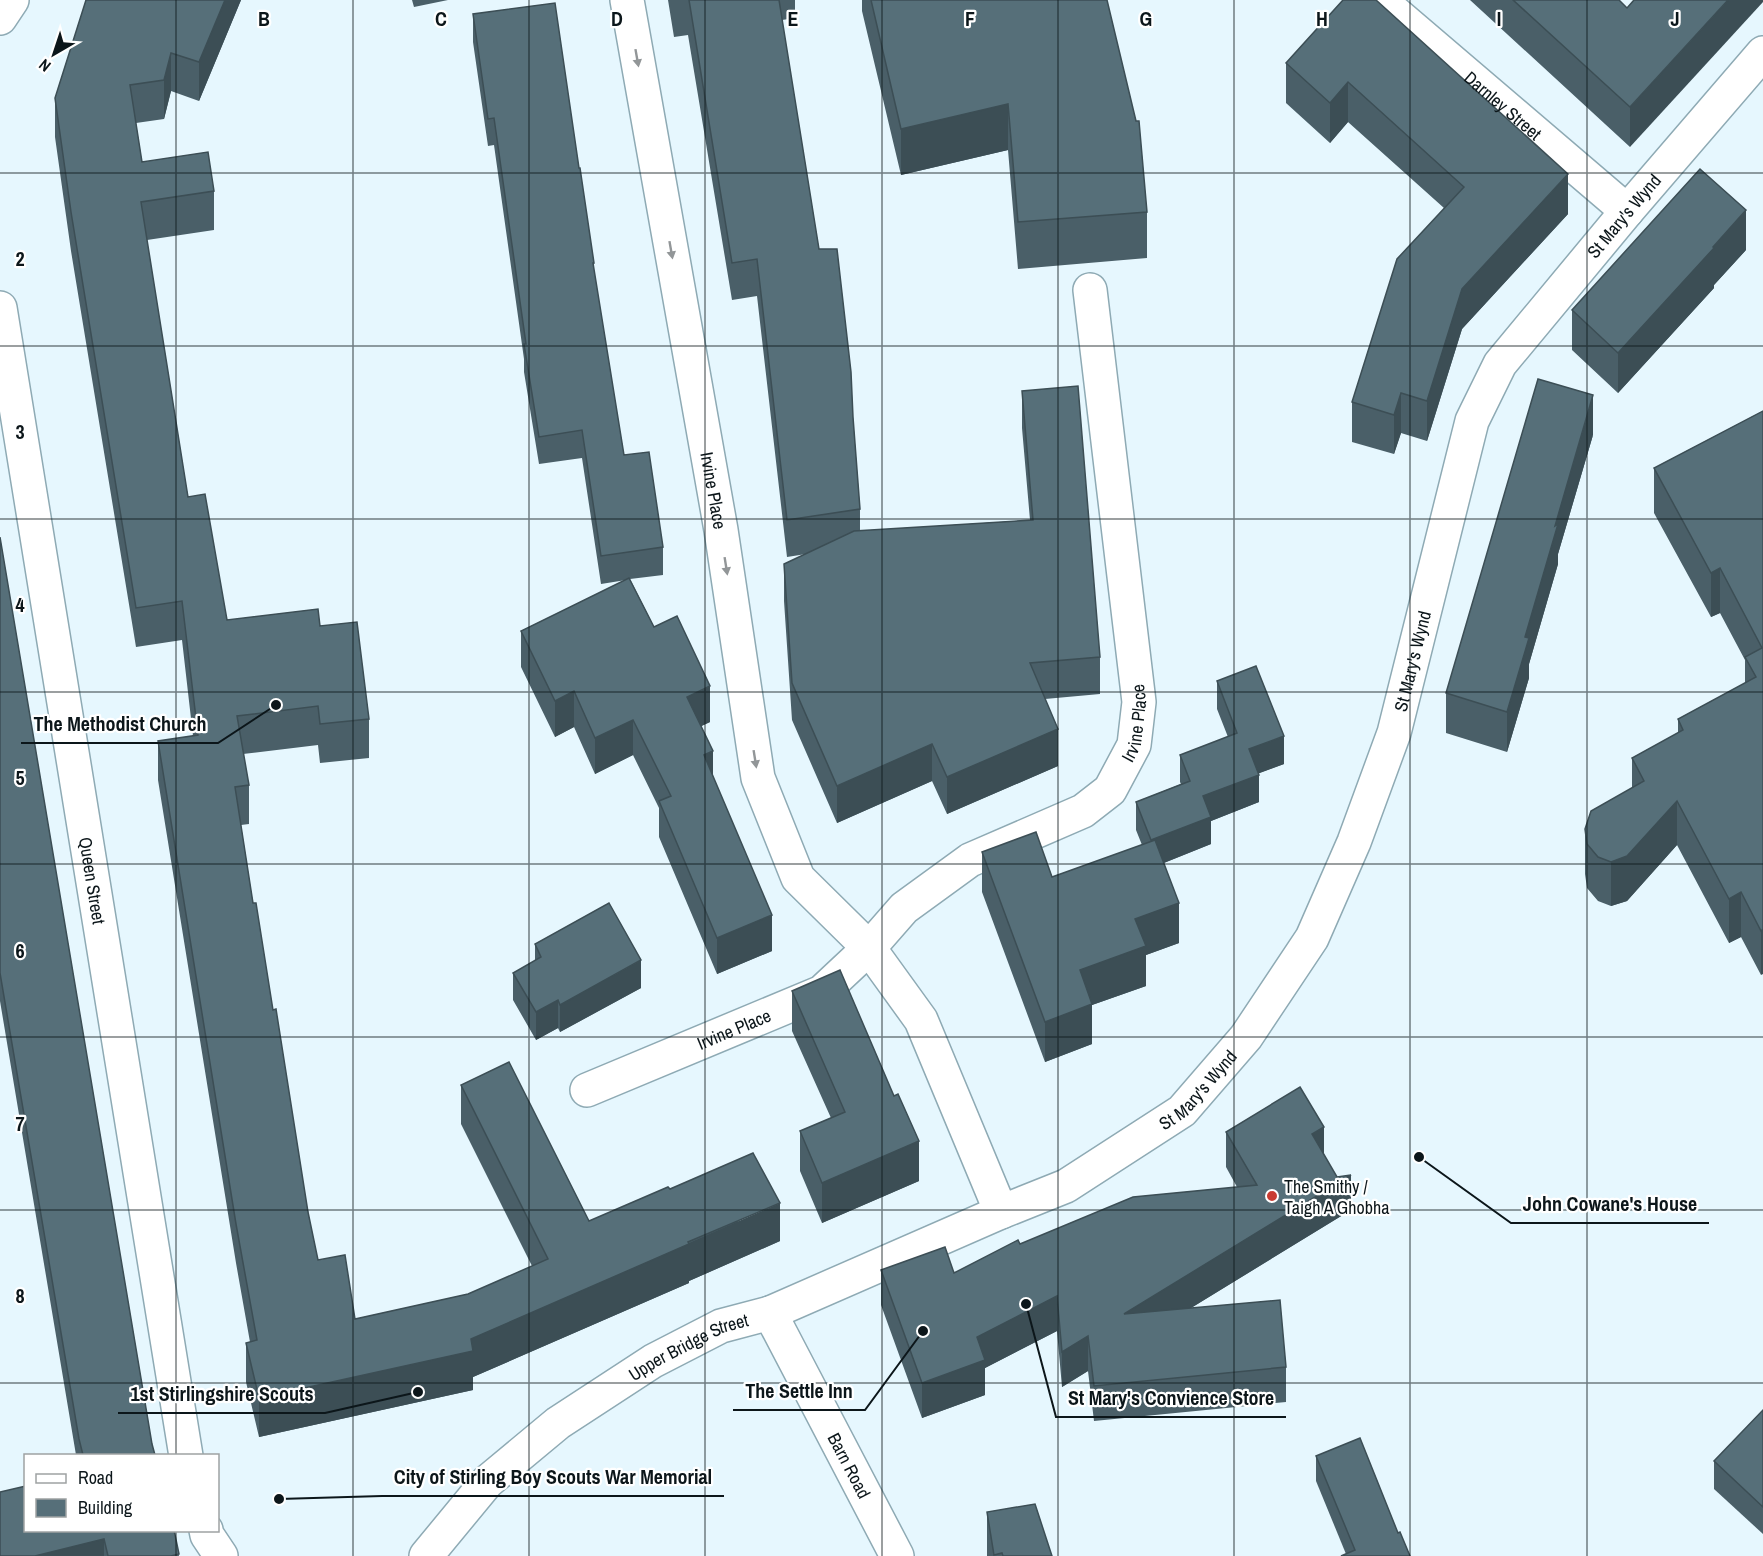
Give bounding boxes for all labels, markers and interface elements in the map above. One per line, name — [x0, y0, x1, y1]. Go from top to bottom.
text: B — [258, 5, 270, 32]
text: C — [435, 5, 447, 32]
text: D — [611, 5, 623, 32]
text: E — [788, 5, 799, 32]
text: F — [965, 5, 975, 32]
text: G — [1140, 5, 1152, 32]
text: H — [1316, 5, 1328, 32]
text: I — [1497, 5, 1501, 32]
text: J — [1670, 5, 1680, 32]
north arrow — [24, 24, 84, 84]
one-way arrow — [633, 48, 642, 67]
text: N — [34, 54, 55, 77]
street label: Darnley Street — [1459, 65, 1547, 145]
street label: St Mary's Wynd — [1581, 168, 1666, 263]
one-way arrow — [667, 240, 676, 259]
text: 2 — [15, 245, 25, 272]
text: 3 — [15, 418, 25, 445]
street label: Irvine Place — [695, 450, 733, 531]
one-way arrow — [722, 556, 731, 575]
text: 4 — [15, 591, 25, 618]
street label: St Mary's Wynd — [1387, 608, 1437, 714]
street label: Irvine Place — [1115, 683, 1152, 766]
callout: The Methodist Church — [21, 705, 218, 743]
text: The Methodist Church — [33, 710, 207, 737]
one-way arrow — [751, 749, 760, 768]
text: 5 — [15, 764, 25, 791]
street label: Queen Street — [73, 835, 112, 926]
text: 6 — [15, 937, 25, 964]
street label: Irvine Place — [693, 1002, 775, 1055]
street label: St Mary's Wynd — [1154, 1044, 1242, 1135]
text: 7 — [15, 1110, 25, 1137]
place label: The Smithy / Taigh A Ghobha — [1284, 1174, 1389, 1220]
callout: John Cowane's House — [1511, 1185, 1709, 1223]
marker: The Smithy / Taigh A Ghobha — [1265, 1189, 1279, 1203]
text: John Cowane's House — [1523, 1190, 1697, 1217]
text: 8 — [15, 1282, 25, 1309]
street label: Upper Bridge Street — [623, 1307, 751, 1386]
callout: The Settle Inn — [733, 1372, 865, 1410]
callout: 1st Stirlingshire Scouts — [118, 1375, 325, 1413]
text: The Settle Inn — [745, 1377, 853, 1404]
callout: St Mary's Convience Store — [1056, 1379, 1286, 1417]
text: 1st Stirlingshire Scouts — [130, 1380, 314, 1407]
text: St Mary's Convience Store — [1068, 1384, 1274, 1411]
street label: Barn Road — [822, 1428, 877, 1503]
legend — [24, 1454, 219, 1532]
callout: City of Stirling Boy Scouts War Memorial — [382, 1458, 724, 1496]
text: City of Stirling Boy Scouts War Memorial — [394, 1463, 712, 1490]
text: Road — [78, 1465, 113, 1490]
text: Building — [78, 1495, 133, 1520]

